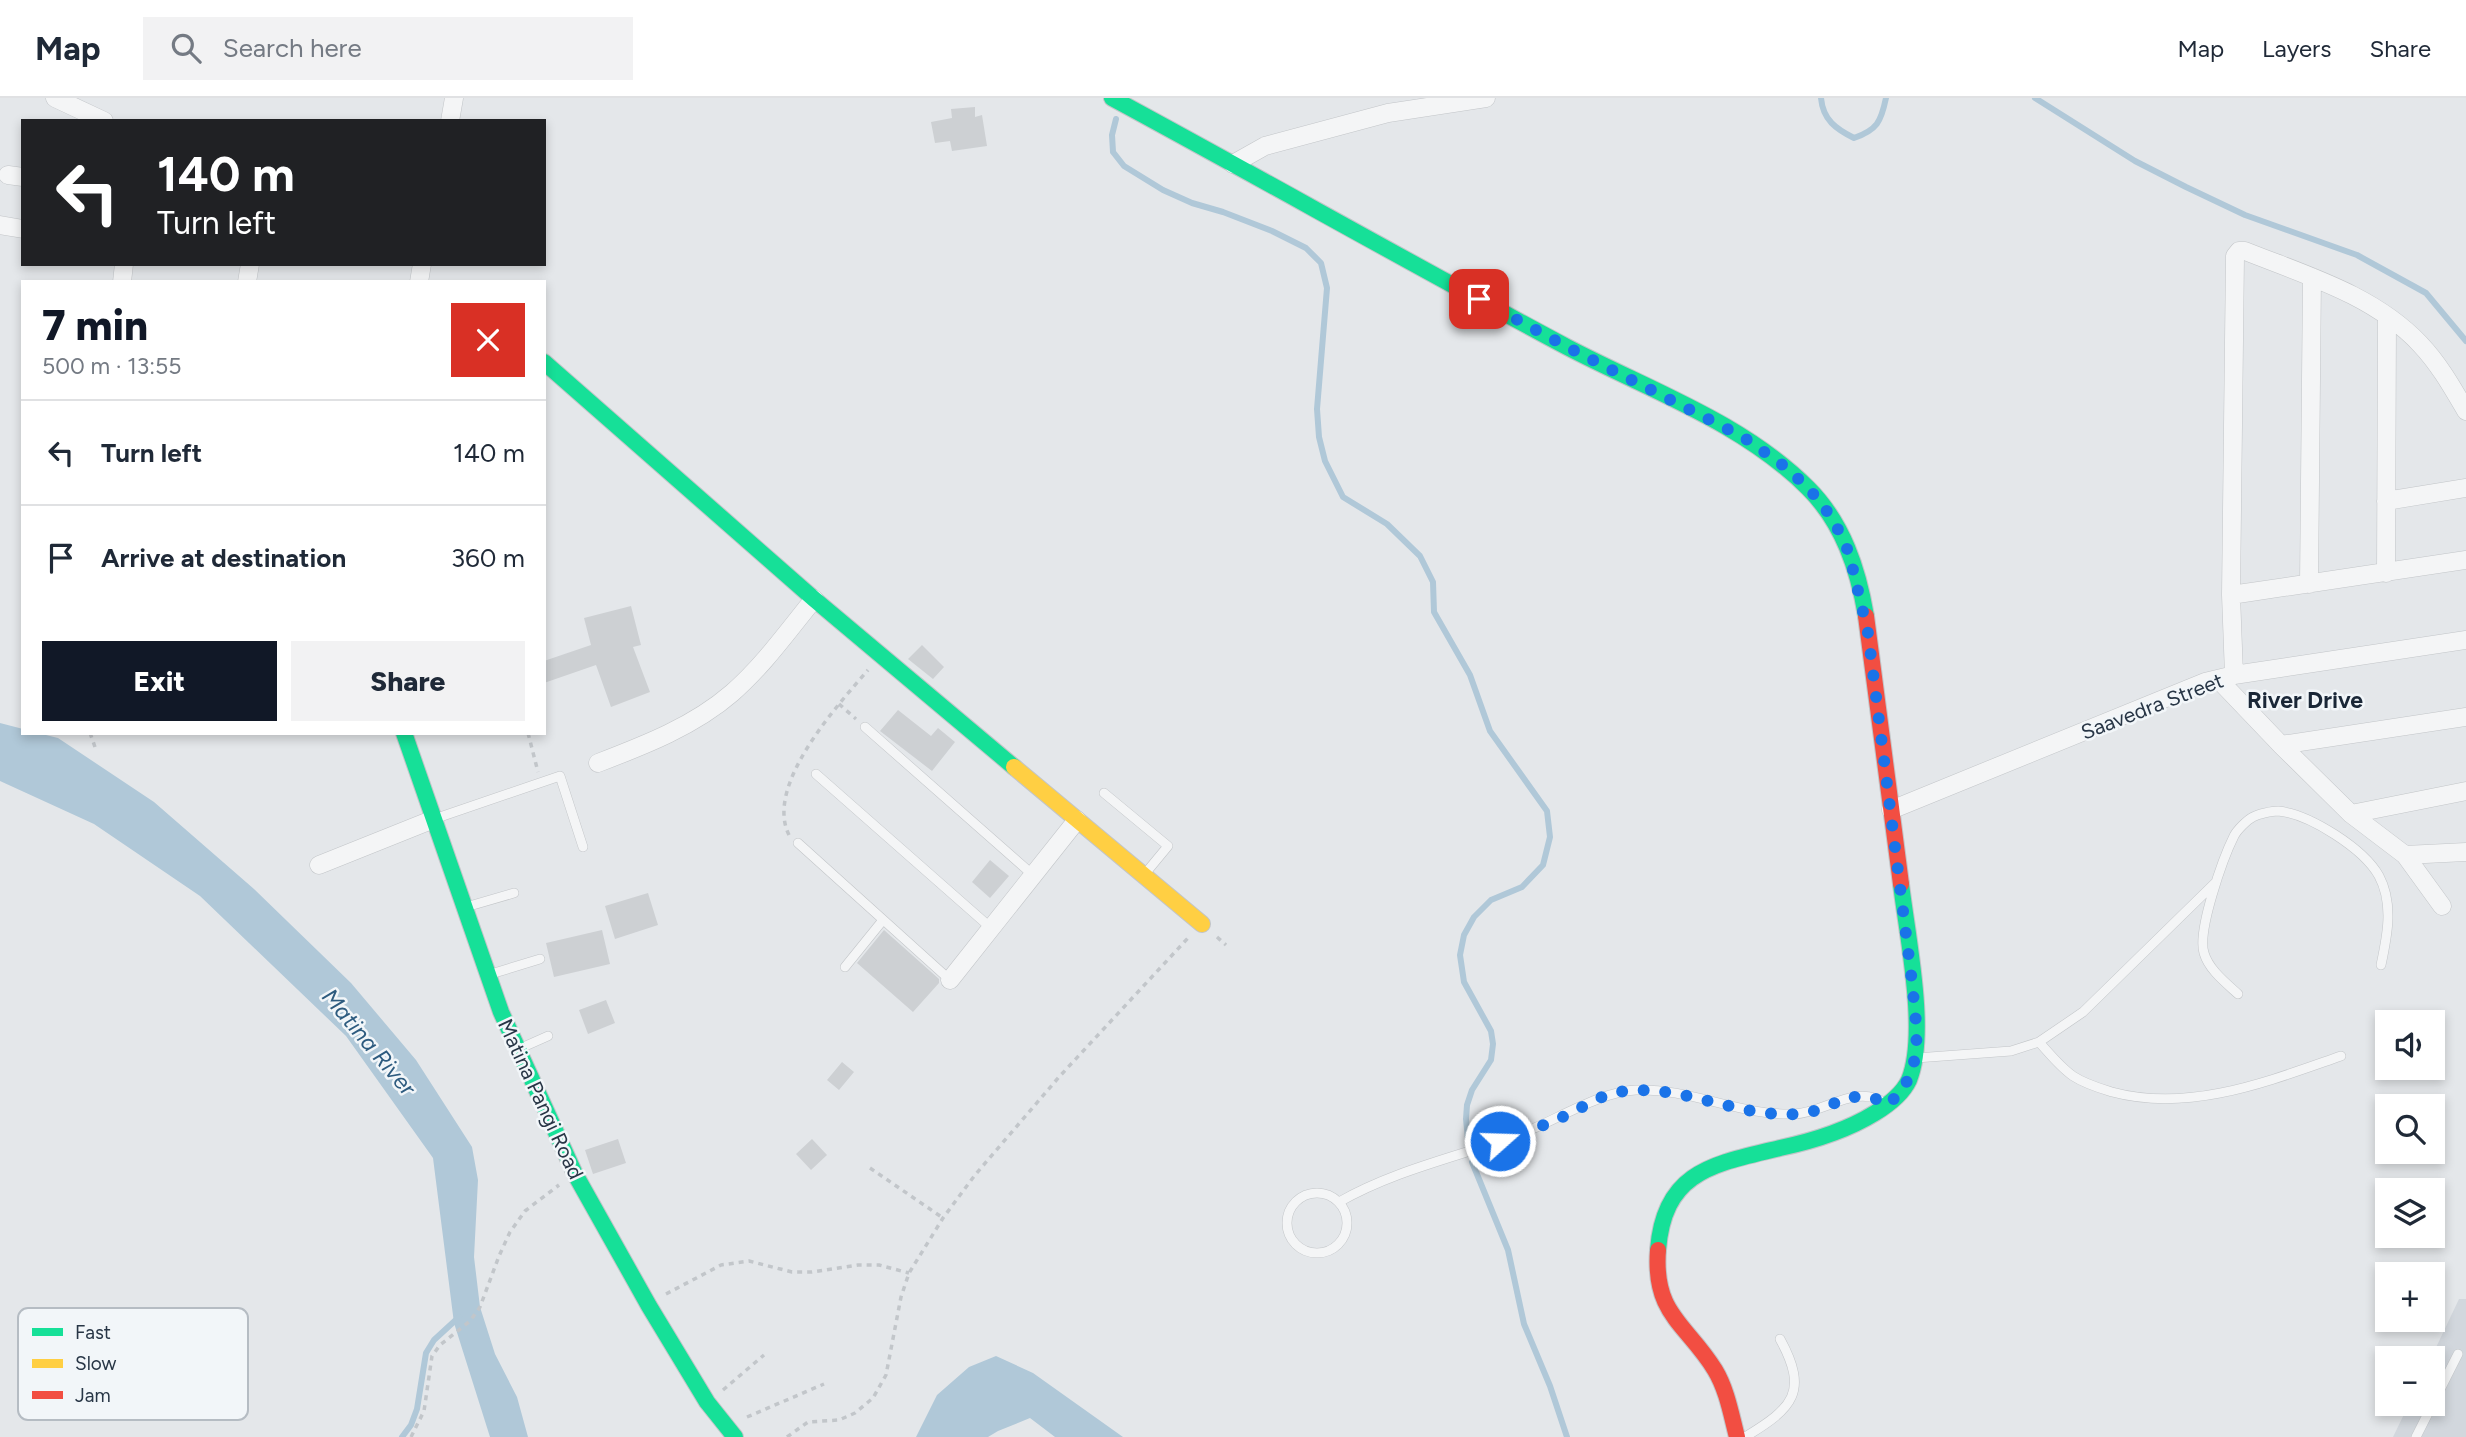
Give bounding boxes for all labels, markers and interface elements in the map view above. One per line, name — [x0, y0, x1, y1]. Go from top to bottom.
search box — [143, 17, 633, 80]
text: Map — [35, 29, 101, 68]
icon: search — [167, 29, 205, 67]
text: Search here — [223, 32, 362, 64]
text: Map — [2177, 34, 2224, 63]
text: Layers — [2262, 34, 2331, 63]
text: Share — [2369, 34, 2431, 63]
text: 140 m — [157, 144, 295, 203]
icon: left — [42, 147, 133, 238]
text: Turn left — [157, 204, 276, 242]
pin — [1449, 269, 1509, 329]
icon: arrive — [1460, 280, 1498, 318]
text: 7 min — [42, 300, 148, 351]
button: close — [451, 303, 525, 377]
text: 500 m · 13:55 — [42, 352, 181, 380]
icon: left — [42, 434, 80, 472]
text: Turn left — [101, 437, 202, 469]
text: 140 m — [453, 437, 525, 469]
icon: arrive — [42, 539, 80, 577]
text: Arrive at destination — [101, 542, 346, 574]
text: 360 m — [451, 542, 525, 574]
button: Exit — [42, 641, 277, 721]
button: Share — [291, 641, 525, 721]
street label: Saavedra Street — [2077, 667, 2227, 745]
district label: River Drive — [2247, 686, 2363, 714]
water label: Matina River — [316, 983, 423, 1102]
map controls — [2375, 1010, 2445, 1416]
button: sound — [2375, 1010, 2445, 1080]
street label: Matina Pangi Road — [493, 1015, 589, 1183]
button: search — [2375, 1094, 2445, 1164]
position arrow — [1463, 1104, 1537, 1178]
button: layers — [2375, 1178, 2445, 1248]
button: + — [2375, 1262, 2445, 1332]
legend — [18, 1308, 248, 1420]
text: Fast — [75, 1321, 111, 1344]
button: − — [2375, 1346, 2445, 1416]
text: Slow — [75, 1352, 117, 1375]
text: Jam — [75, 1384, 111, 1407]

